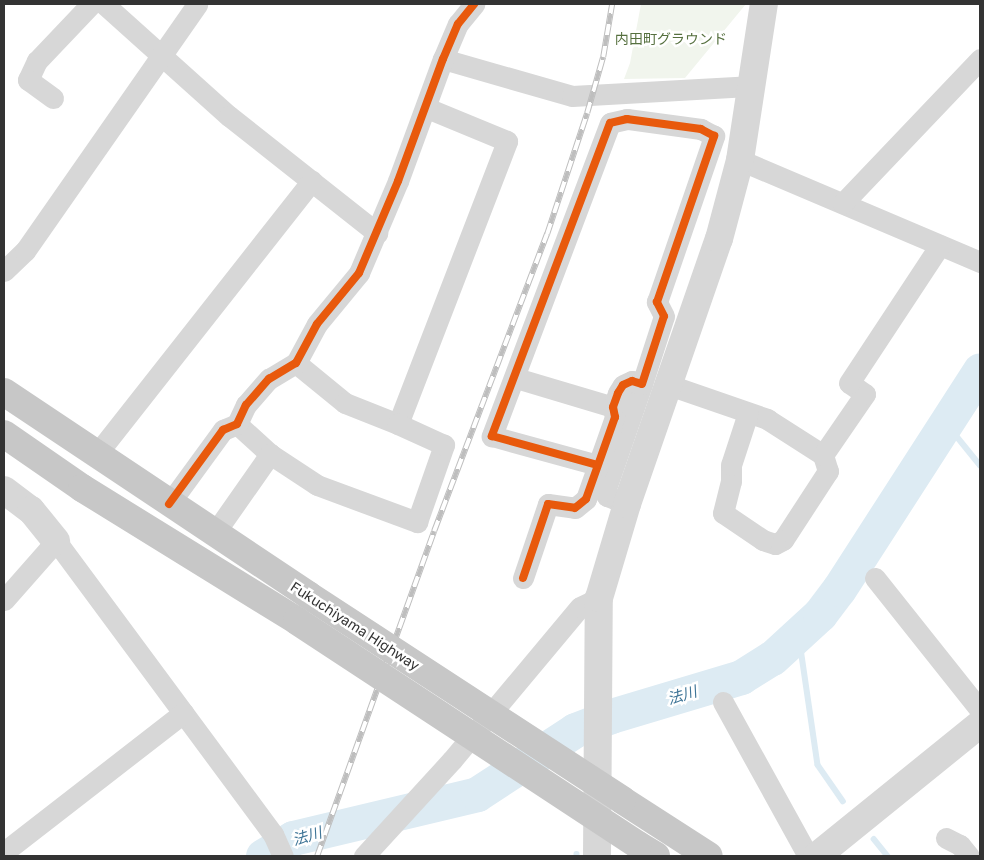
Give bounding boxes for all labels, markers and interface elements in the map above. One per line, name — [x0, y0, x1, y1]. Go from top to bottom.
park label: 内田町グラウンド — [615, 31, 727, 47]
street label: Fukuchiyama Highway — [287, 578, 423, 674]
water label: 法川 — [665, 682, 699, 708]
water label: 法川 — [290, 823, 324, 849]

